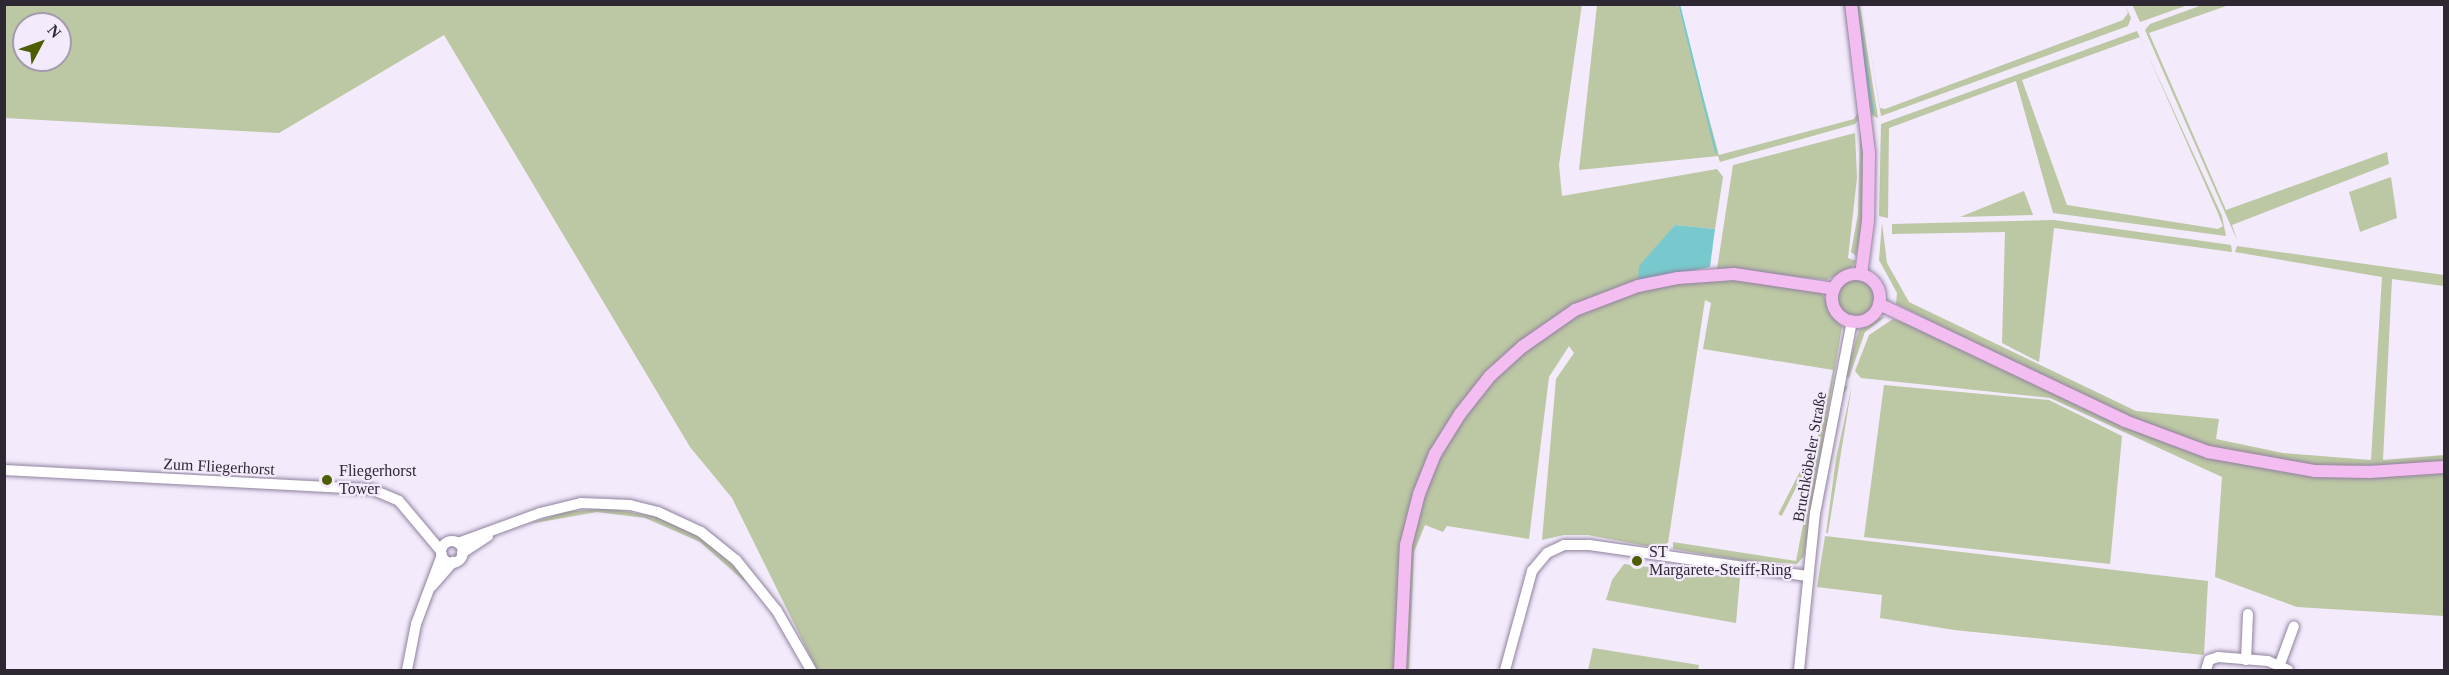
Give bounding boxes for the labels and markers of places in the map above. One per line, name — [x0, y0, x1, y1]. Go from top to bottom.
place label: Fliegerhorst Tower — [339, 461, 416, 499]
marker: Fliegerhorst Tower — [320, 473, 334, 487]
place label: ST Margarete-Steiff-Ring — [1649, 542, 1791, 580]
marker: ST Margarete-Steiff-Ring — [1630, 554, 1644, 568]

